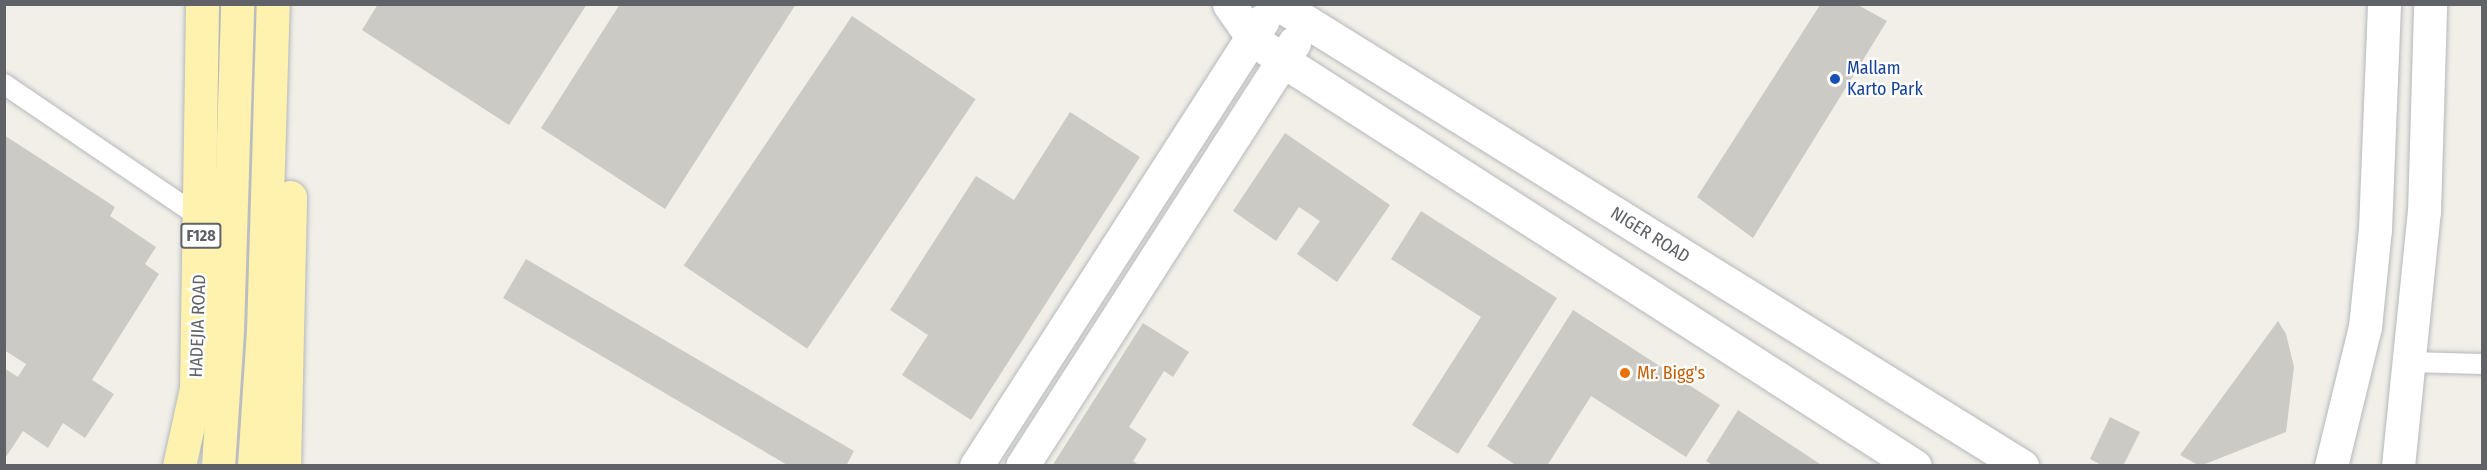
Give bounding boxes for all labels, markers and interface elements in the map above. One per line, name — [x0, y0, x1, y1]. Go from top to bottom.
place label: Mallam Karto Park — [1847, 58, 1923, 100]
marker: Mallam Karto Park — [1828, 72, 1842, 86]
street label: NIGER ROAD — [1606, 202, 1694, 268]
road number: F128 — [180, 223, 222, 249]
street label: HADEJIA ROAD — [185, 274, 211, 378]
place label: Mr. Bigg's — [1637, 362, 1705, 384]
marker: Mr. Bigg's — [1618, 366, 1632, 380]

